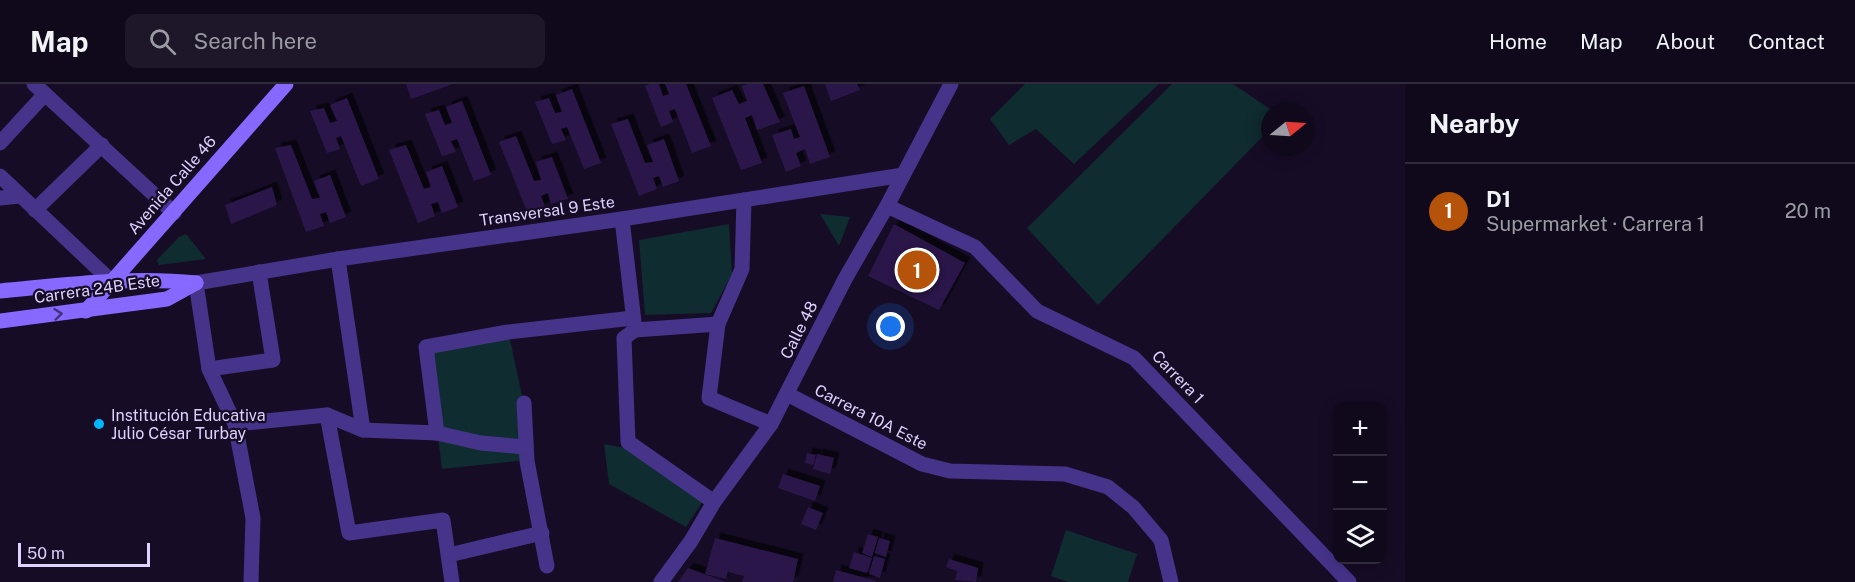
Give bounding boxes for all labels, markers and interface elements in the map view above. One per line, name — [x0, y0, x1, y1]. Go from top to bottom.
search box — [125, 14, 545, 68]
text: Map — [30, 25, 89, 58]
icon: search — [146, 25, 179, 58]
text: Search here — [194, 28, 317, 54]
text: Home — [1489, 29, 1547, 54]
text: Map — [1580, 29, 1623, 54]
text: About — [1656, 29, 1715, 54]
text: Contact — [1748, 29, 1825, 54]
north arrow — [1261, 102, 1315, 156]
text: Nearby — [1429, 108, 1519, 139]
street label: Avenida Calle 46 — [124, 132, 220, 238]
text: D1 — [1486, 186, 1511, 212]
street label: Transversal 9 Este — [478, 192, 616, 230]
text: 1 — [1444, 199, 1453, 223]
text: 20 m — [1785, 199, 1831, 223]
text: Supermarket · Carrera 1 — [1486, 212, 1705, 236]
pin: 1 — [898, 248, 936, 292]
street label: Carrera 24B Este — [33, 271, 161, 307]
street label: Calle 48 — [776, 298, 822, 362]
one-way arrow — [54, 308, 63, 321]
your location — [876, 312, 905, 341]
street label: Carrera 1 — [1148, 347, 1208, 407]
street label: Carrera 10A Este — [811, 380, 931, 454]
map controls — [1333, 402, 1387, 564]
button: + — [1333, 402, 1387, 456]
place label: Institución Educativa Julio César Turbay — [111, 406, 266, 443]
marker: Institución Educativa Julio César Turbay — [92, 417, 106, 431]
button: − — [1333, 456, 1387, 510]
button: layers — [1333, 510, 1387, 564]
scale bar — [18, 540, 150, 568]
text: 50 m — [27, 544, 65, 563]

